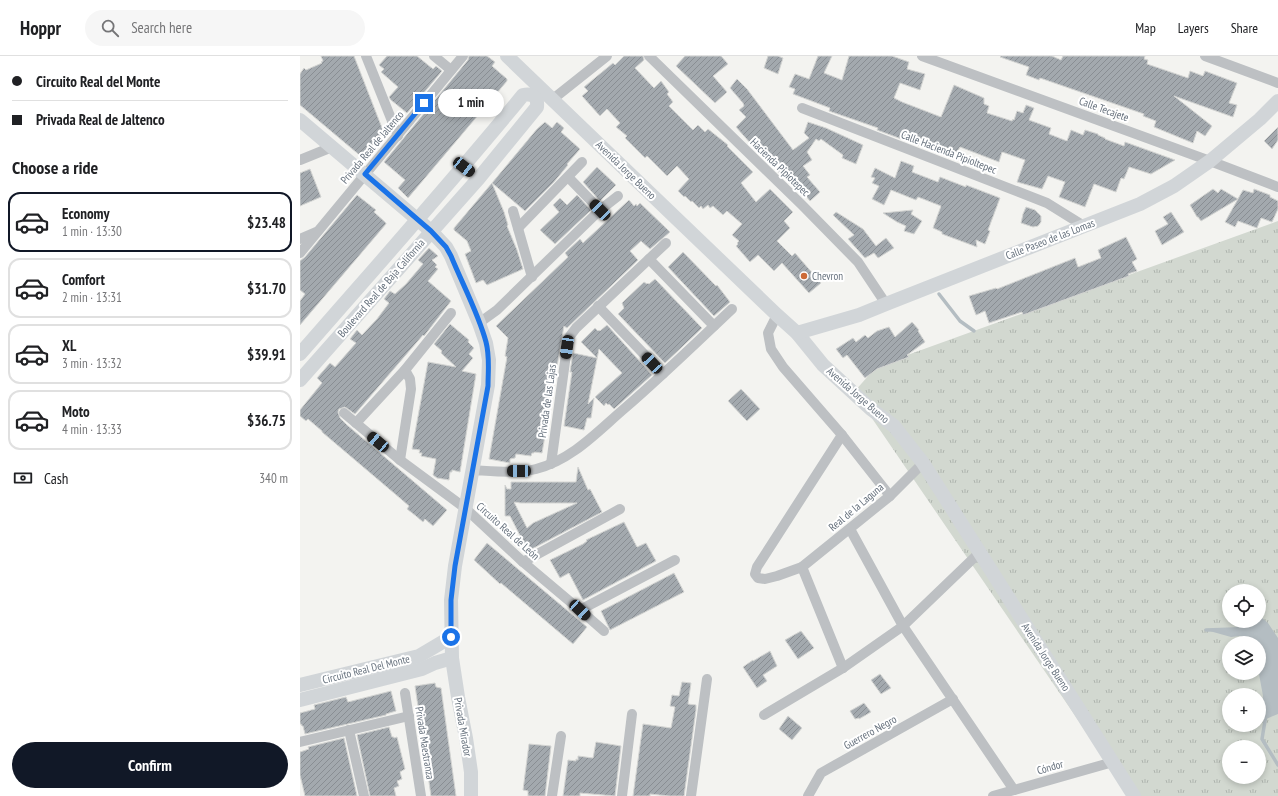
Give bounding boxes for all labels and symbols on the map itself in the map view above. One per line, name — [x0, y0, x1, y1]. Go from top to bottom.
callout: 1 min — [438, 89, 504, 117]
route end — [415, 94, 433, 112]
street label: Calle Tecajete — [1077, 94, 1131, 125]
street label: Privada Real de Jaltenco — [337, 107, 407, 186]
street label: Calle Hacienda Pipioltepec — [899, 127, 999, 177]
street label: Hacienda Pipiotepec — [747, 135, 813, 199]
street label: Avenida Jorge Bueno — [593, 138, 659, 202]
car — [451, 155, 477, 179]
car — [587, 197, 613, 223]
street label: Calle Paseo de las Lomas — [1003, 215, 1097, 262]
street label: Boulevard Real de Baja California — [334, 236, 428, 340]
place label: Chevron — [812, 269, 843, 283]
marker: Chevron — [799, 271, 809, 281]
car — [559, 334, 575, 360]
car — [639, 350, 665, 376]
street label: Privada de las Lajas — [535, 363, 559, 439]
street label: Avenida Jorge Bueno — [824, 364, 892, 426]
car — [365, 430, 391, 454]
car — [507, 465, 531, 477]
street label: Real de la Laguna — [826, 480, 886, 534]
street label: Circuito Real de León — [474, 499, 543, 563]
car — [567, 597, 593, 623]
street label: Avenida Jorge Bueno — [1019, 620, 1073, 694]
route start — [442, 628, 460, 646]
street label: Circuito Real Del Monte — [321, 651, 412, 687]
street label: Privada Mirador — [451, 696, 475, 758]
street label: Privada Maestranza — [412, 706, 438, 780]
street label: Guerrero Negro — [841, 712, 899, 752]
street label: Cóndor — [1035, 757, 1065, 777]

